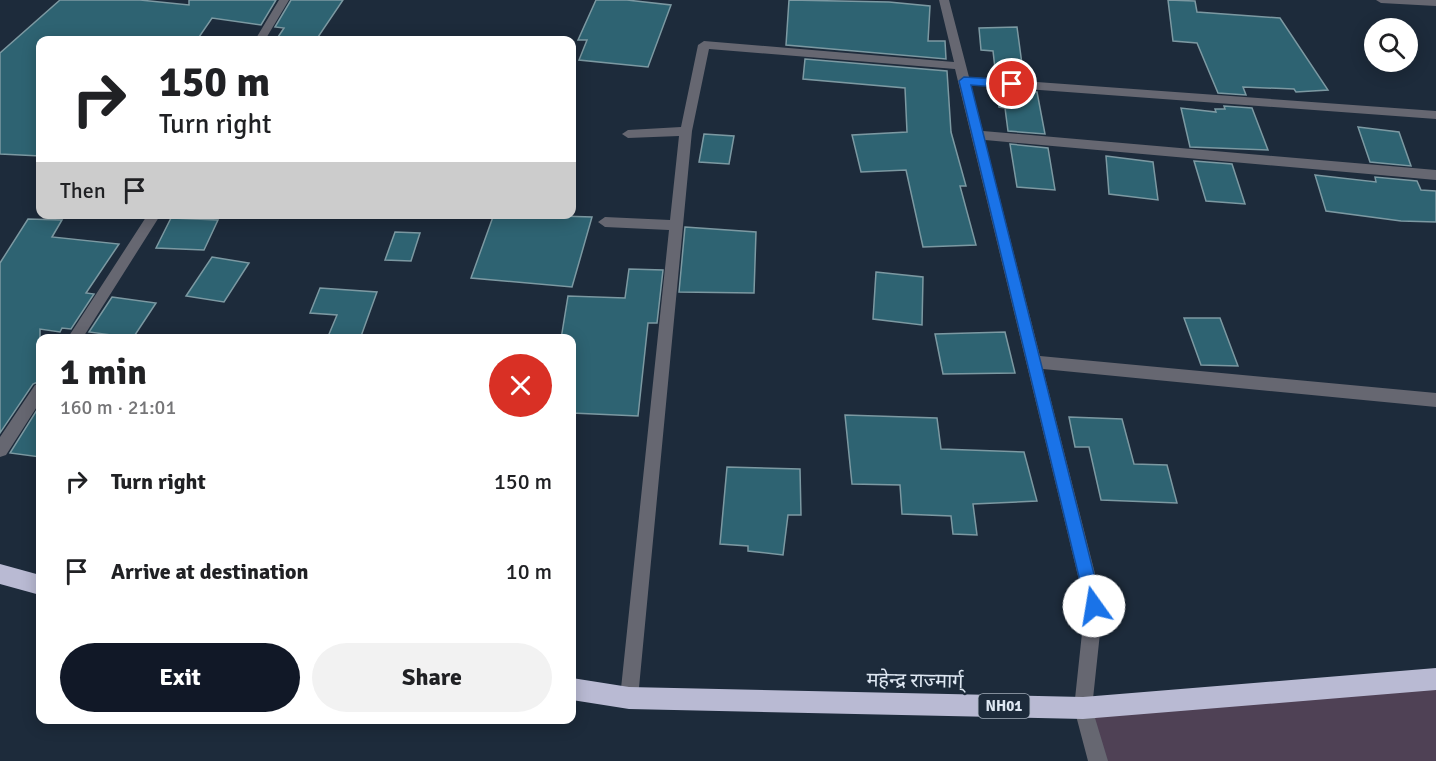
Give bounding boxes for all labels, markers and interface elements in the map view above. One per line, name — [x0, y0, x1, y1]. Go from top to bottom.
map controls — [1364, 18, 1418, 72]
button: search — [1364, 18, 1418, 72]
text: 150 m — [159, 57, 270, 108]
pin — [986, 58, 1037, 109]
icon: right — [60, 60, 138, 138]
icon: arrive — [995, 67, 1028, 100]
text: Turn right — [159, 108, 272, 141]
icon: arrive — [118, 174, 151, 207]
text: Then — [60, 177, 106, 204]
text: 1 min — [60, 350, 147, 395]
button: close — [489, 354, 552, 417]
text: 160 m · 21:01 — [60, 395, 176, 420]
icon: right — [60, 465, 93, 498]
text: Turn right — [111, 468, 206, 495]
text: 150 m — [494, 468, 552, 495]
icon: arrive — [60, 555, 93, 588]
text: Arrive at destination — [111, 558, 308, 585]
text: 10 m — [506, 558, 552, 585]
position arrow — [1062, 574, 1126, 638]
button: Exit — [60, 643, 300, 712]
button: Share — [312, 643, 552, 712]
street label: महेन्द्र राज्मार्ग् — [866, 667, 967, 694]
road number: NH01 — [978, 694, 1030, 718]

